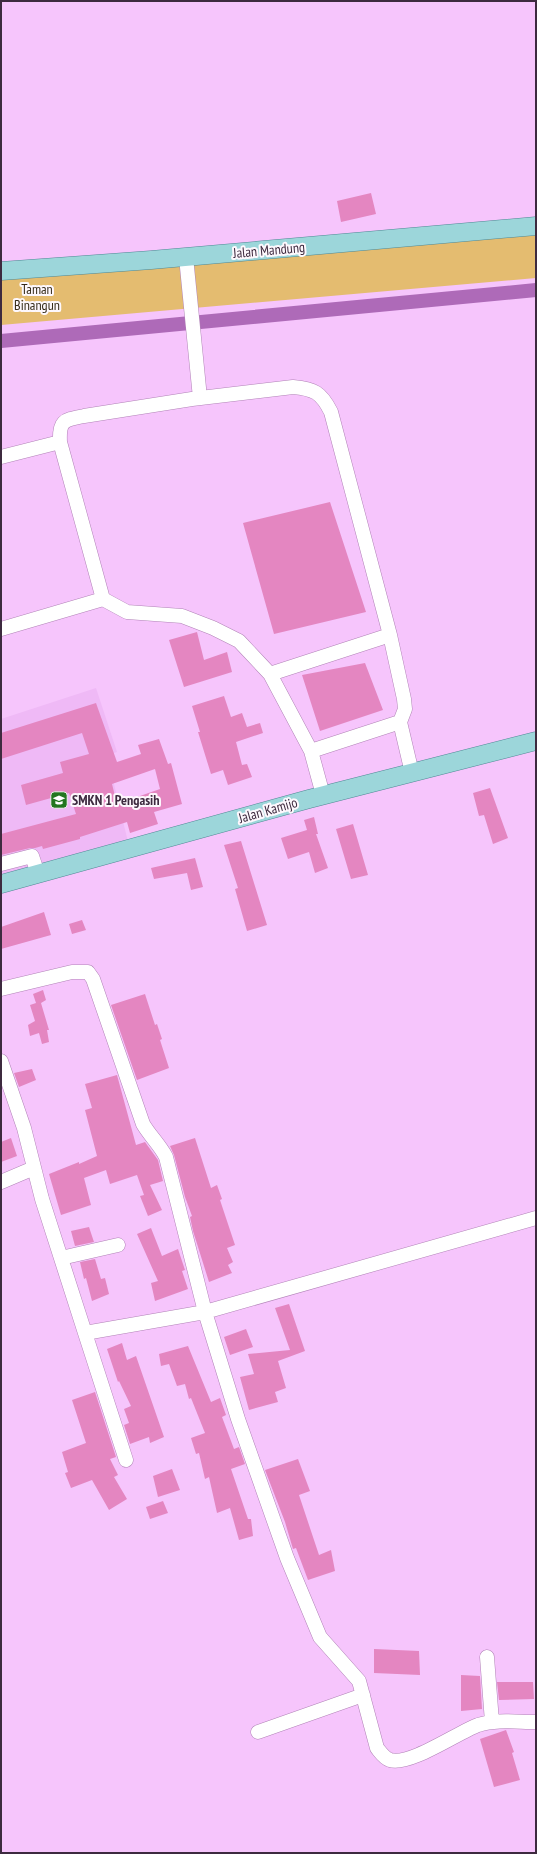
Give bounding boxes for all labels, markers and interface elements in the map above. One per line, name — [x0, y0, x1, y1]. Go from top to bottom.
street label: Jalan Mandung — [231, 238, 306, 262]
park label: Taman Binangun — [14, 280, 60, 314]
school or university icon: SMKN 1 Pengasih — [49, 790, 69, 810]
place label: SMKN 1 Pengasih — [72, 791, 160, 809]
street label: Jalan Kamijo — [236, 793, 299, 827]

